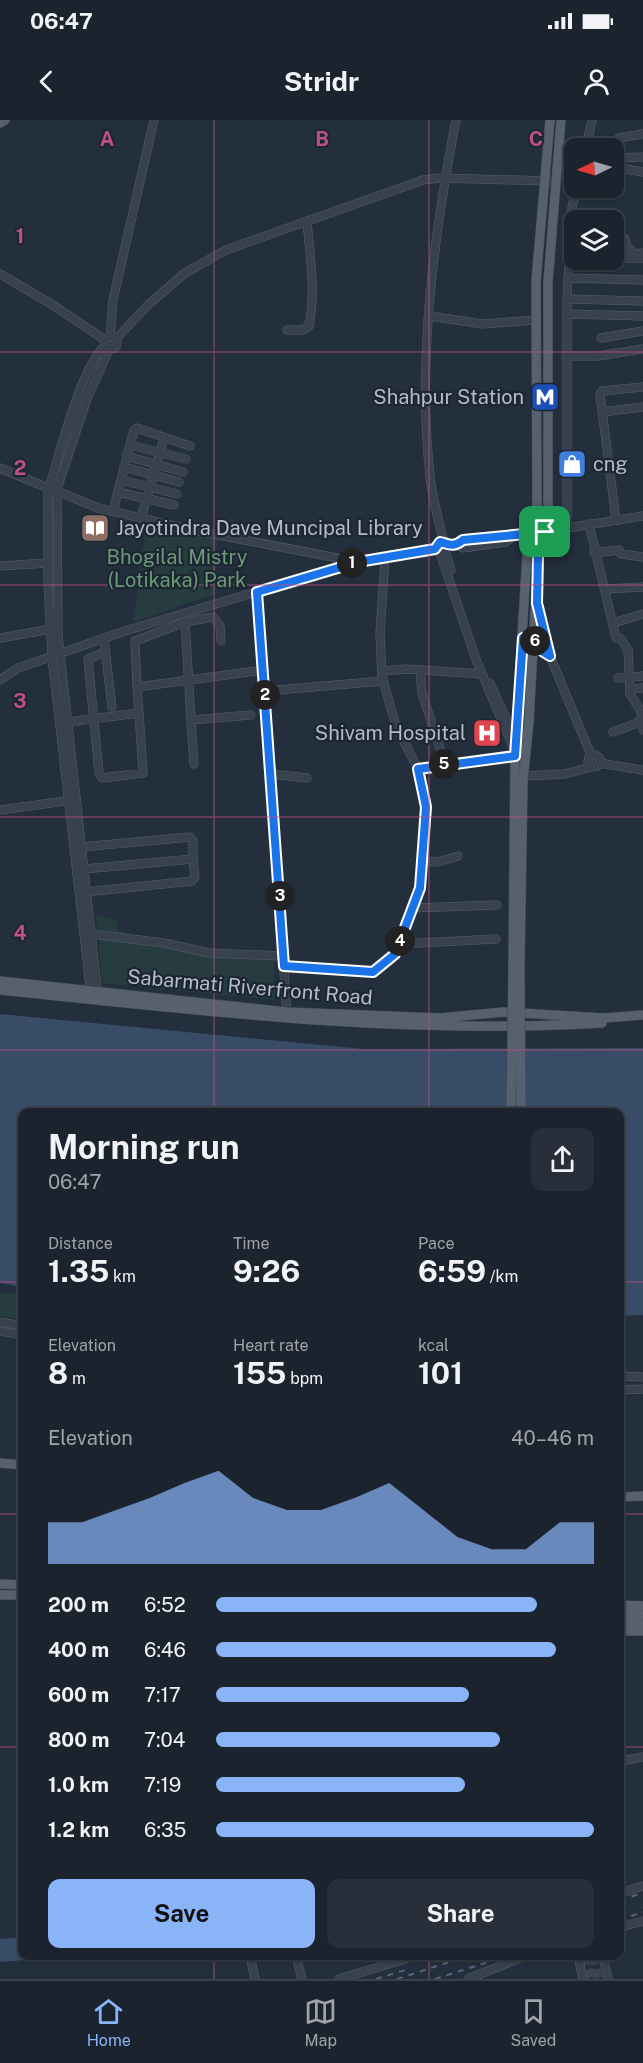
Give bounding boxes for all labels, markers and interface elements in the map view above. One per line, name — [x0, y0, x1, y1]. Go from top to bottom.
text: 06:47 — [30, 8, 93, 34]
icon: back — [30, 65, 63, 98]
text: Stridr — [284, 65, 359, 97]
icon: person — [580, 65, 613, 98]
text: A — [100, 127, 114, 151]
text: B — [315, 127, 329, 151]
text: C — [529, 127, 543, 151]
north arrow — [564, 138, 624, 198]
map controls — [564, 138, 624, 270]
button: layers — [564, 210, 624, 270]
text: 1 — [16, 224, 24, 248]
metro station icon: Shahpur Station — [529, 381, 561, 413]
place label: Shahpur Station — [373, 385, 524, 409]
shop icon: cng — [556, 448, 588, 480]
place label: cng — [593, 452, 628, 476]
text: 2 — [14, 456, 26, 480]
pin — [519, 506, 570, 557]
library icon: Jayotindra Dave Muncipal Library — [79, 512, 111, 544]
icon: arrive — [528, 515, 561, 548]
place label: Jayotindra Dave Muncipal Library — [116, 516, 423, 540]
park label: Bhogilal Mistry (Lotikaka) Park — [107, 545, 248, 592]
pin: 1 — [337, 548, 367, 578]
text: 1 — [349, 553, 355, 572]
pin: 6 — [520, 626, 550, 656]
text: 6 — [530, 631, 540, 650]
pin: 2 — [250, 680, 280, 710]
text: 2 — [260, 685, 270, 704]
text: 3 — [13, 689, 27, 713]
hospital icon: Shivam Hospital — [471, 717, 503, 749]
place label: Shivam Hospital — [315, 721, 466, 745]
pin: 5 — [429, 749, 459, 779]
text: 5 — [439, 754, 449, 773]
pin: 3 — [265, 881, 295, 911]
text: 3 — [275, 886, 285, 905]
text: 4 — [13, 921, 27, 945]
pin: 4 — [385, 926, 415, 956]
text: 4 — [395, 931, 405, 950]
street label: Sabarmati Riverfront Road — [126, 964, 374, 1010]
text: Morning run — [48, 1128, 240, 1166]
button: share — [531, 1128, 594, 1191]
text: 06:47 — [48, 1170, 102, 1194]
text: Distance — [48, 1234, 113, 1253]
text: Time — [233, 1234, 269, 1253]
text: Pace — [418, 1234, 455, 1253]
text: 1.35 — [48, 1253, 109, 1289]
text: 9:26 — [233, 1253, 300, 1289]
text: 6:59 — [418, 1253, 486, 1289]
text: km — [109, 1267, 136, 1286]
text: /km — [486, 1267, 518, 1286]
text: Elevation — [48, 1336, 116, 1355]
text: Heart rate — [233, 1336, 309, 1355]
text: kcal — [418, 1336, 449, 1355]
text: 8 — [48, 1355, 68, 1391]
text: 155 — [233, 1355, 286, 1391]
text: 101 — [418, 1355, 463, 1391]
text: m — [68, 1369, 86, 1388]
text: bpm — [286, 1369, 323, 1388]
text: Elevation — [48, 1426, 133, 1450]
text: 40–46 m — [511, 1426, 594, 1450]
text: 200 m — [48, 1593, 109, 1617]
text: 6:52 — [144, 1593, 186, 1617]
text: 400 m — [48, 1638, 109, 1662]
text: 6:46 — [144, 1638, 186, 1662]
text: 600 m — [48, 1683, 109, 1707]
text: 7:17 — [144, 1683, 181, 1707]
text: 800 m — [48, 1728, 110, 1752]
text: 7:04 — [144, 1728, 185, 1752]
text: 1.0 km — [48, 1773, 109, 1797]
text: 7:19 — [144, 1773, 181, 1797]
text: 1.2 km — [48, 1818, 109, 1842]
text: 6:35 — [144, 1818, 186, 1842]
button: Save — [48, 1879, 315, 1948]
button: Share — [327, 1879, 594, 1948]
tab: Home — [87, 1995, 131, 2050]
tab: Map — [304, 1995, 337, 2050]
tab: Saved — [511, 1995, 556, 2050]

